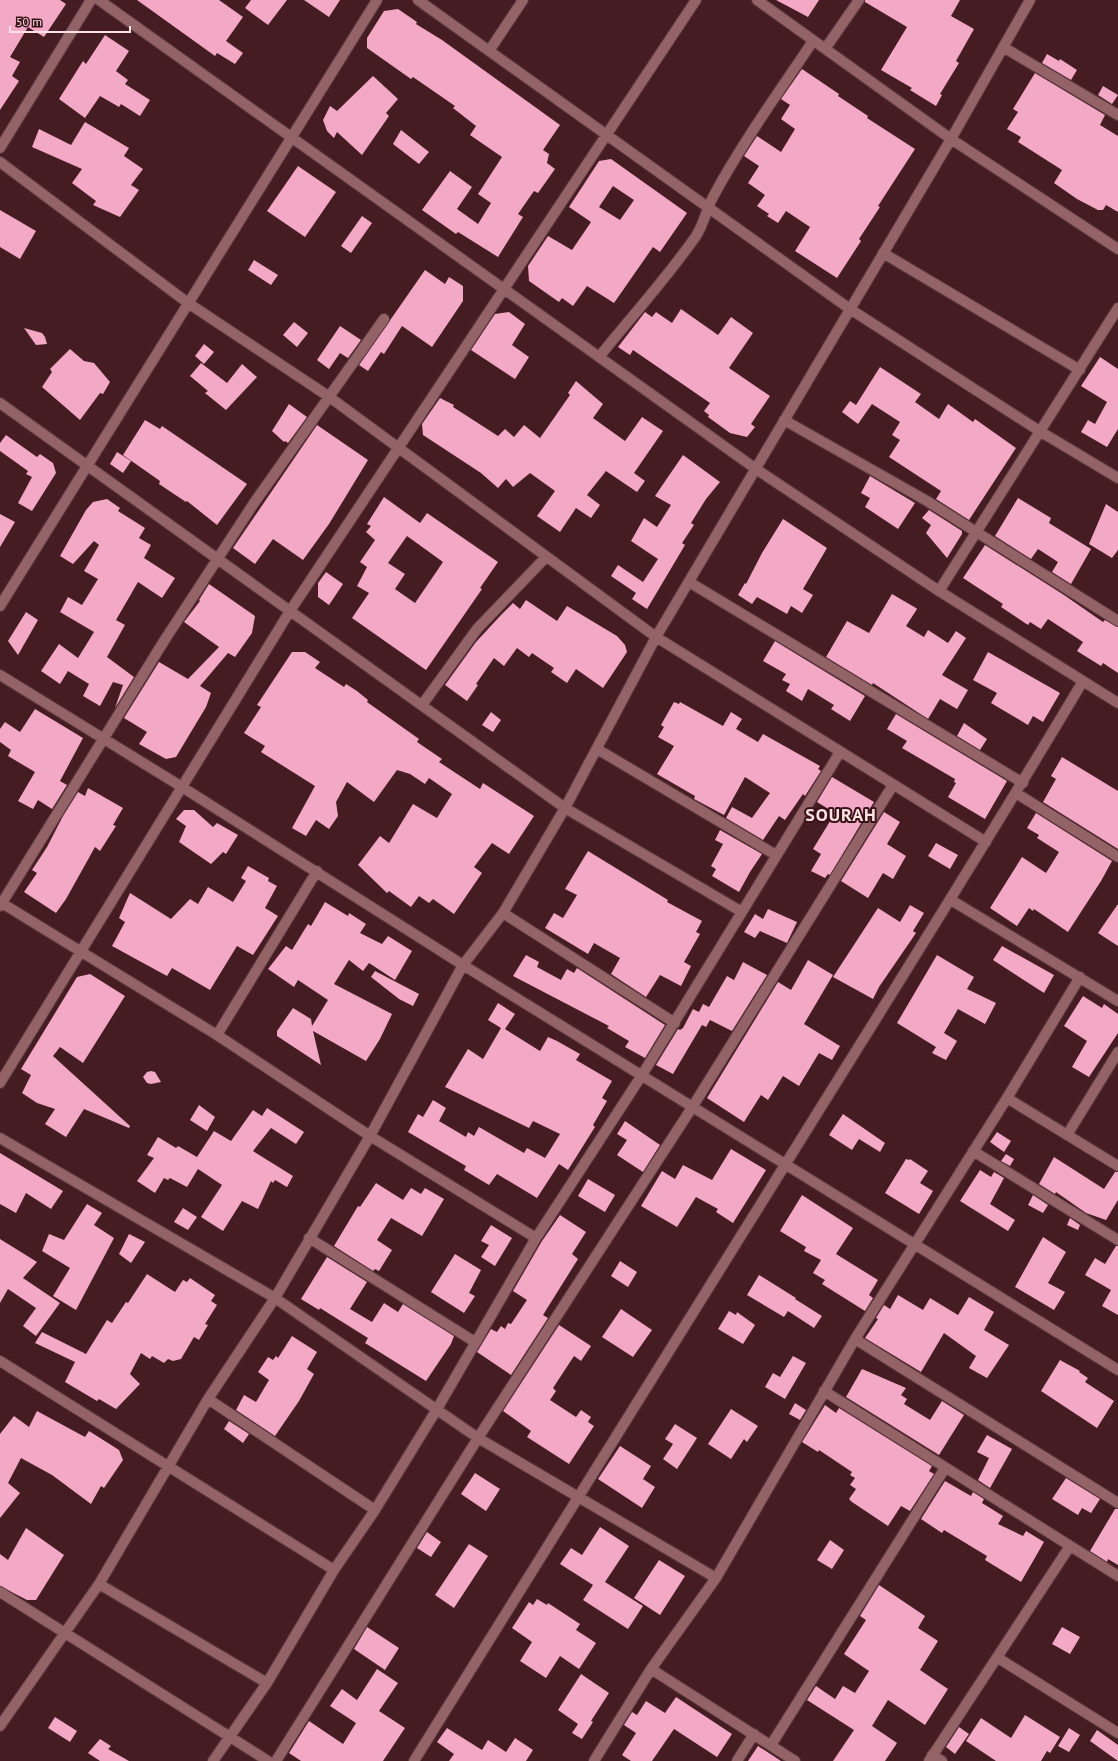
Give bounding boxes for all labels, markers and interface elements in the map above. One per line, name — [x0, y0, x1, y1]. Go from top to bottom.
scale bar — [10, 8, 130, 34]
text: 50 m — [16, 14, 42, 29]
district label: SOURAH — [805, 803, 877, 826]

